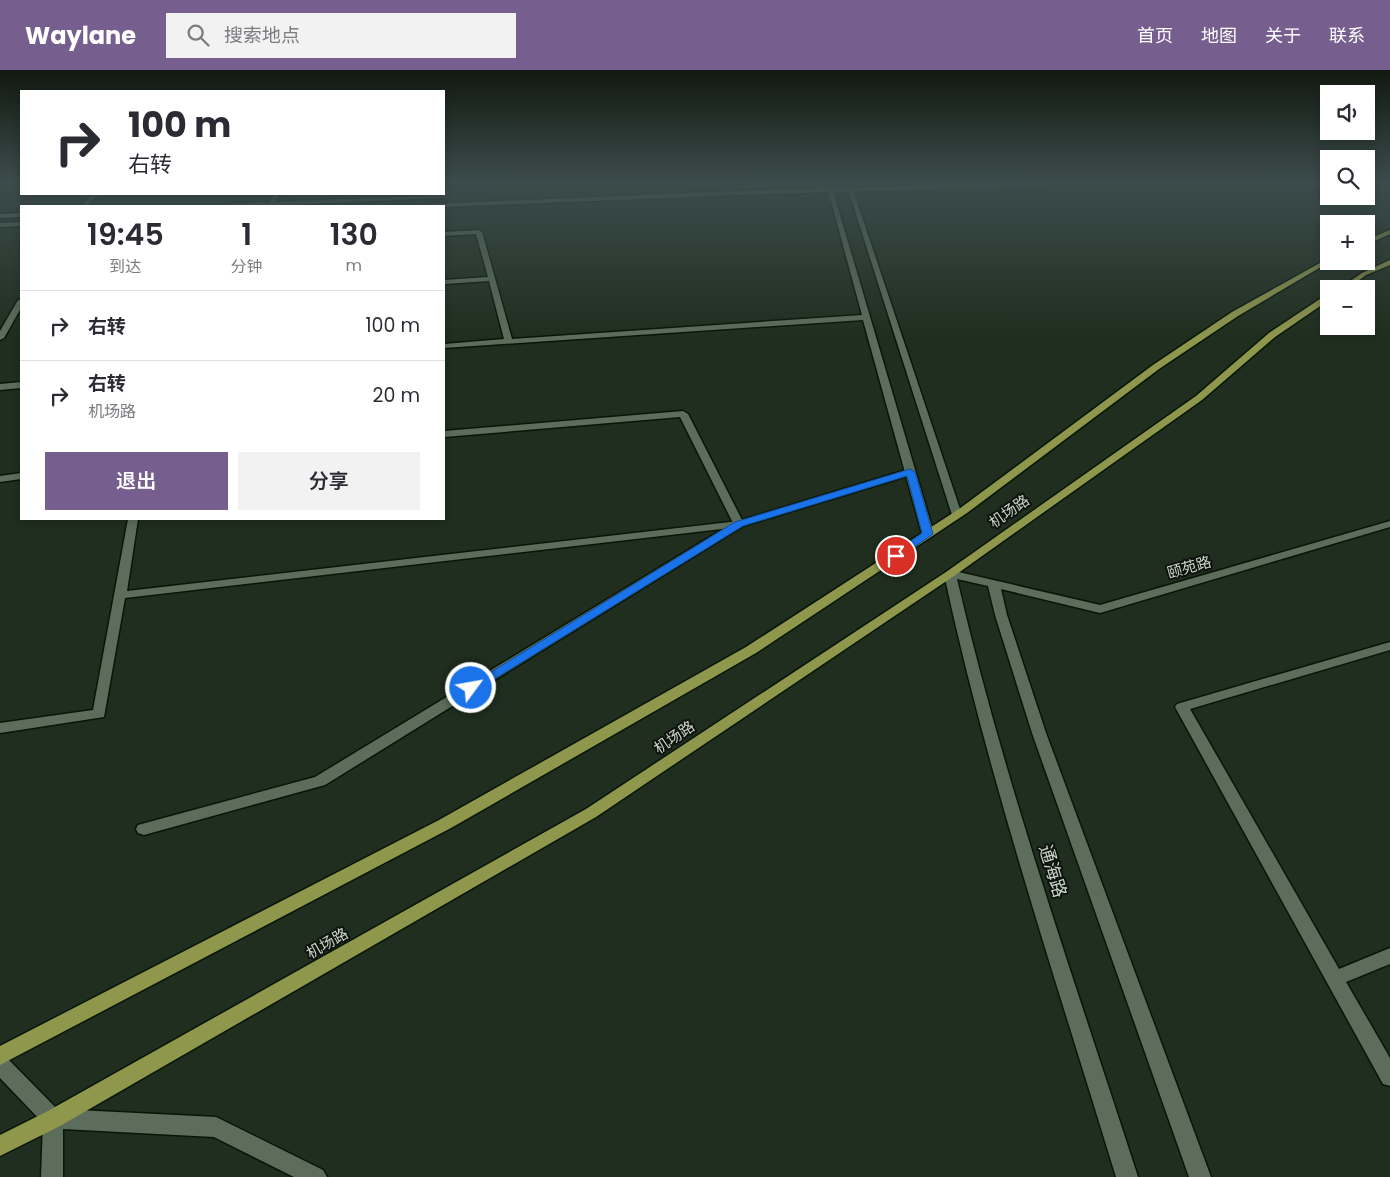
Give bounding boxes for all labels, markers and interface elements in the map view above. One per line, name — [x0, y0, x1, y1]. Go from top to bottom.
search box — [166, 13, 516, 58]
text: Waylane — [25, 19, 136, 52]
icon: search — [184, 21, 212, 49]
text: 搜索地点 — [224, 22, 300, 49]
text: 首页 — [1137, 23, 1173, 48]
text: 地图 — [1201, 23, 1237, 48]
text: 关于 — [1265, 23, 1301, 48]
text: 联系 — [1329, 23, 1365, 48]
map controls — [1320, 85, 1375, 335]
button: sound — [1320, 85, 1375, 140]
text: 100 m — [128, 100, 231, 149]
icon: right — [45, 110, 110, 175]
text: 右转 — [128, 149, 172, 180]
button: search — [1320, 150, 1375, 205]
text: 19:45 — [87, 213, 164, 256]
text: 1 — [241, 213, 252, 256]
text: 130 — [330, 213, 378, 256]
button: + — [1320, 215, 1375, 270]
text: m — [346, 254, 362, 277]
text: 到达 — [109, 255, 141, 278]
text: 分钟 — [231, 255, 263, 278]
button: − — [1320, 280, 1375, 335]
icon: right — [45, 312, 73, 340]
text: 100 m — [365, 312, 420, 339]
text: 右转 — [88, 313, 126, 340]
text: 右转 — [88, 370, 126, 397]
icon: right — [45, 382, 73, 410]
text: 20 m — [372, 382, 420, 409]
text: 机场路 — [88, 400, 136, 423]
button: 退出 — [45, 452, 228, 510]
button: 分享 — [238, 452, 420, 510]
street label: 机场路 — [985, 489, 1033, 533]
pin — [875, 535, 917, 577]
icon: arrive — [882, 542, 910, 570]
street label: 颐苑路 — [1164, 551, 1214, 583]
position arrow — [444, 661, 496, 713]
street label: 机场路 — [649, 716, 699, 758]
street label: 通海路 — [1033, 842, 1073, 900]
street label: 机场路 — [302, 923, 352, 963]

